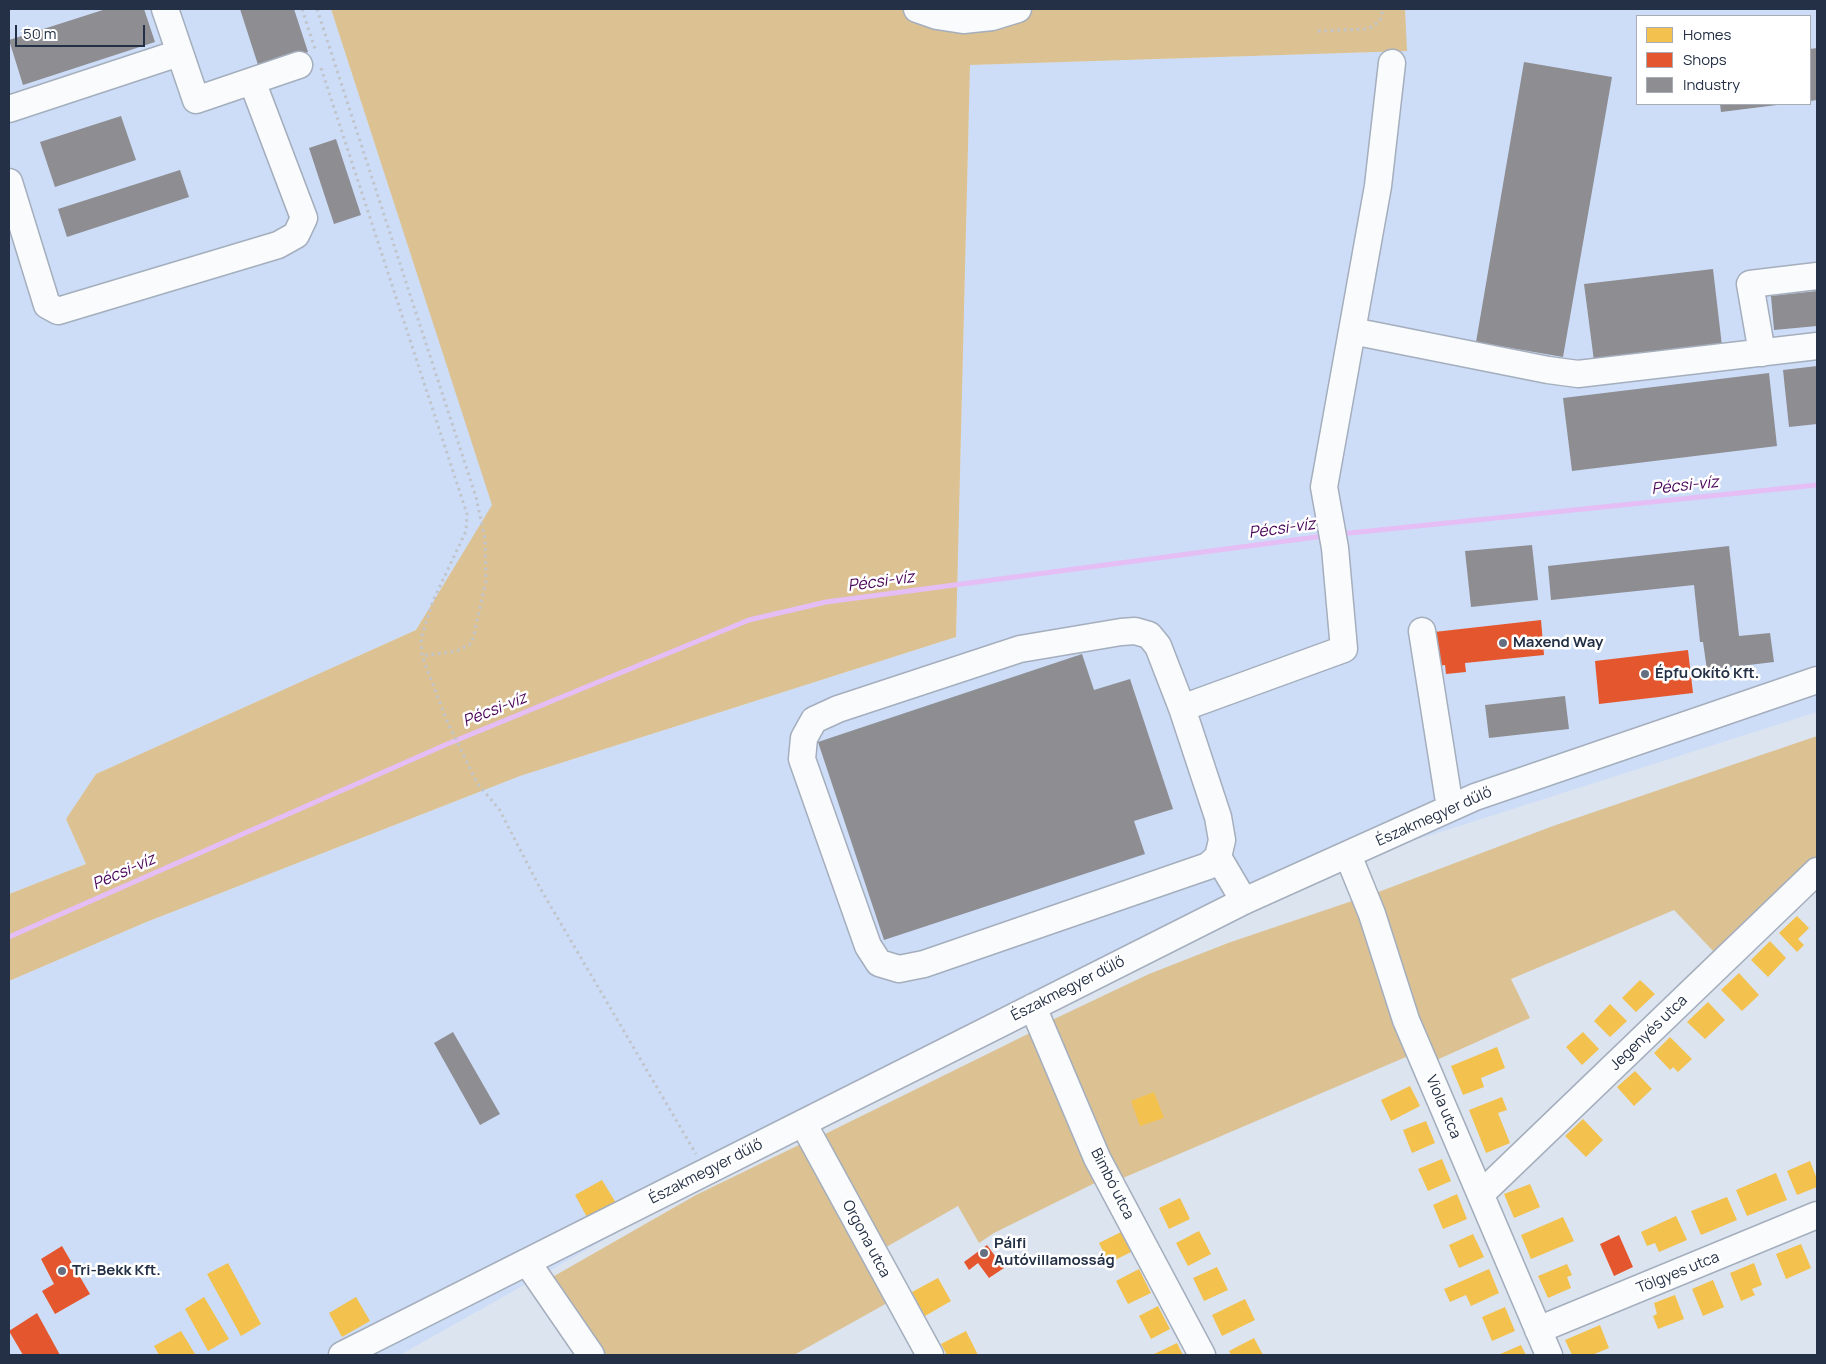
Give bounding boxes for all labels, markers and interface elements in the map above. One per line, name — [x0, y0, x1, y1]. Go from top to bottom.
scale bar — [18, 15, 148, 47]
legend — [1636, 15, 1811, 105]
text: 50 m — [23, 23, 57, 44]
text: Homes — [1683, 24, 1731, 45]
text: Shops — [1683, 49, 1727, 70]
text: Industry — [1683, 74, 1740, 95]
water label: Pécsi-víz — [1651, 473, 1719, 499]
water label: Pécsi-víz — [1247, 515, 1317, 543]
water label: Pécsi-víz — [846, 568, 916, 596]
place label: Maxend Way — [1513, 634, 1603, 652]
marker: Maxend Way — [1497, 637, 1509, 649]
place label: Épfu Okító Kft. — [1655, 665, 1759, 683]
marker: Épfu Okító Kft. — [1639, 668, 1651, 680]
water label: Pécsi-víz — [460, 689, 530, 731]
street label: Északmegyer dűlő — [1373, 783, 1495, 851]
water label: Pécsi-víz — [89, 850, 159, 894]
street label: Északmegyer dűlő — [1008, 953, 1128, 1025]
street label: Jegenyés utca — [1607, 992, 1691, 1074]
street label: Viola utca — [1422, 1073, 1464, 1141]
street label: Északmegyer dűlő — [646, 1136, 766, 1208]
street label: Bimbó utca — [1086, 1145, 1138, 1223]
street label: Orgona utca — [838, 1197, 894, 1281]
place label: Pálfi Autóvillamosság — [994, 1235, 1115, 1270]
marker: Pálfi Autóvillamosság — [978, 1247, 990, 1259]
street label: Tölgyes utca — [1634, 1248, 1722, 1298]
place label: Tri-Bekk Kft. — [72, 1262, 161, 1280]
marker: Tri-Bekk Kft. — [56, 1265, 68, 1277]

